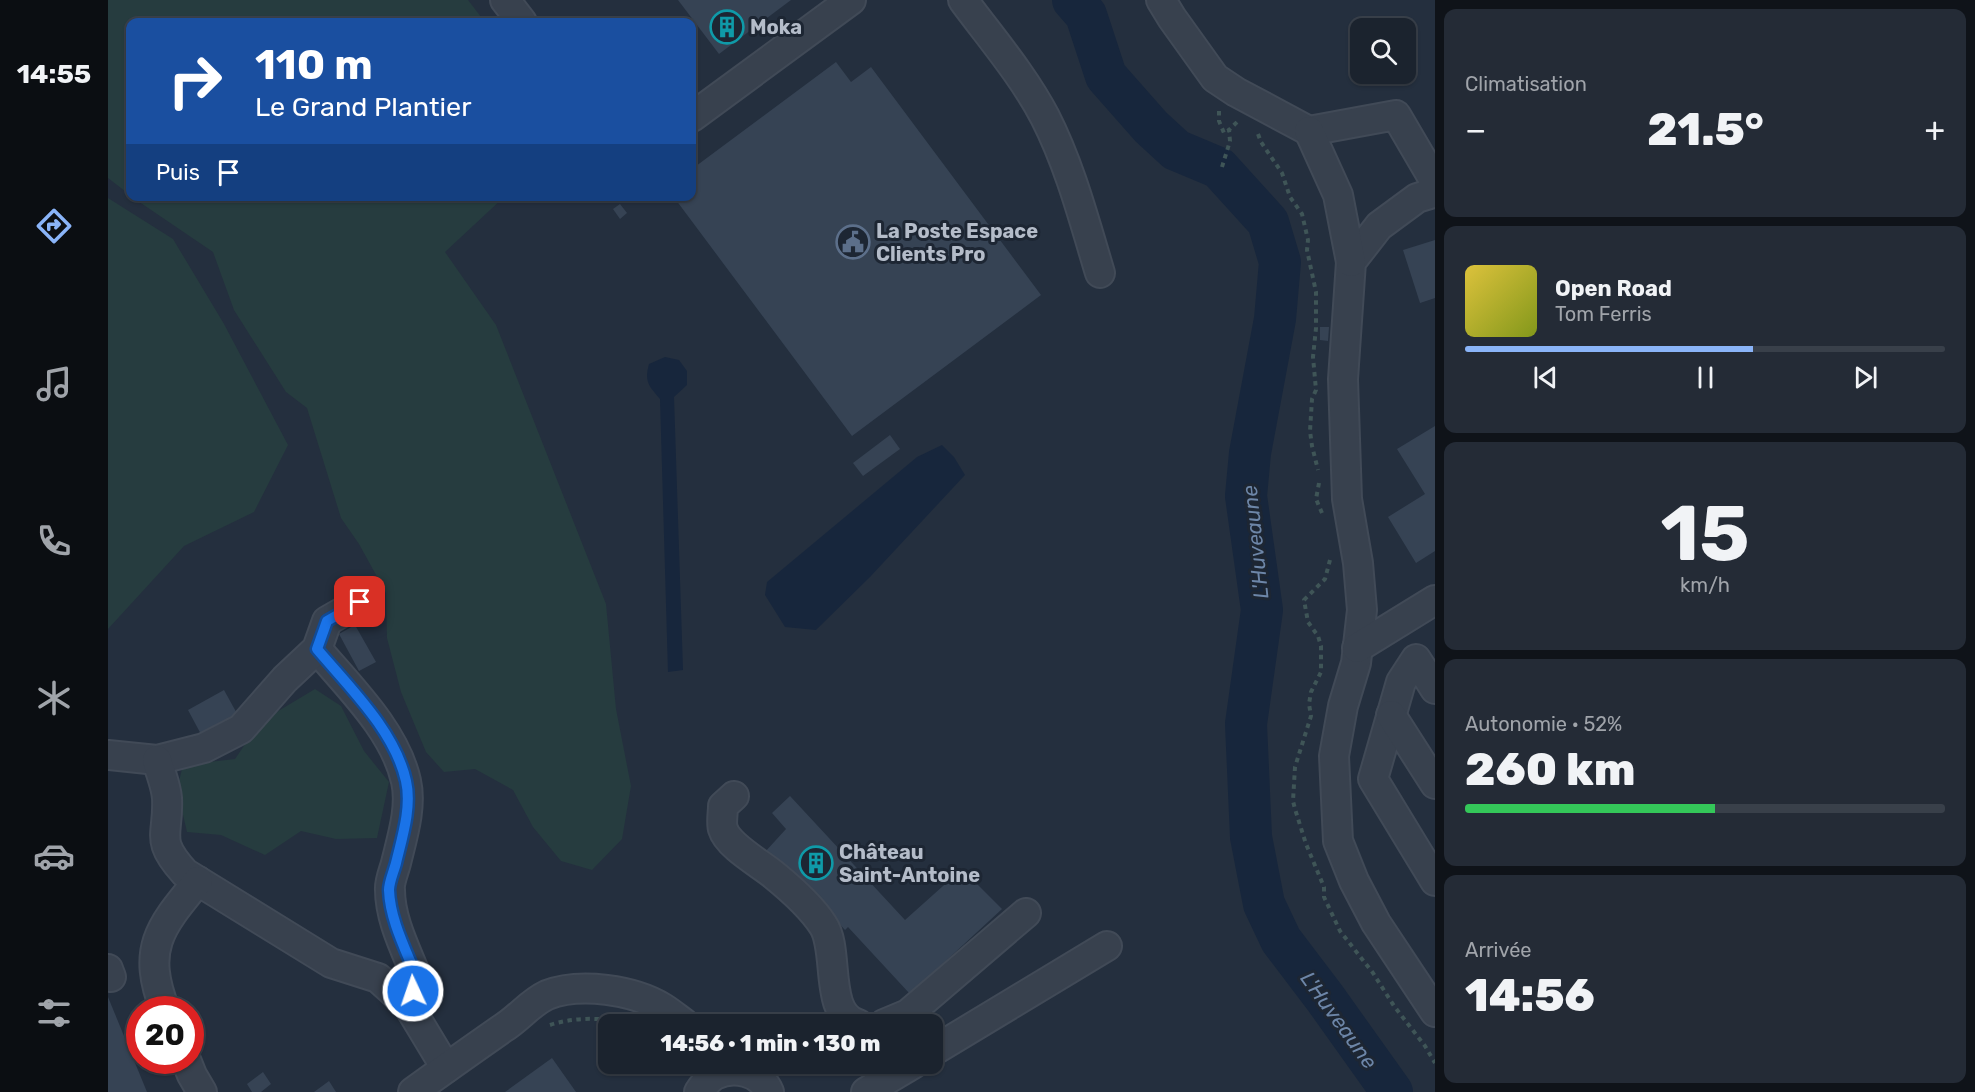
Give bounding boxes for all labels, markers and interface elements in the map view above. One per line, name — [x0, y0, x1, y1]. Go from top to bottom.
building icon: Moka — [709, 9, 745, 45]
place label: Moka — [750, 15, 802, 39]
map controls — [1350, 18, 1416, 84]
button: search — [1350, 18, 1416, 84]
text: 110 m — [255, 40, 373, 90]
icon: right — [156, 42, 234, 120]
text: 14:55 — [17, 58, 91, 90]
text: Climatisation — [1465, 72, 1587, 96]
text: Le Grand Plantier — [255, 91, 471, 123]
text: 21.5° — [1647, 103, 1764, 156]
text: − — [1465, 110, 1486, 149]
text: + — [1924, 110, 1945, 149]
icon: arrive — [212, 156, 245, 189]
text: Puis — [156, 159, 200, 186]
icon: directions — [33, 205, 75, 247]
place label: La Poste Espace Clients Pro — [876, 219, 1038, 266]
public building icon: La Poste Espace Clients Pro — [835, 224, 871, 260]
text: Open Road — [1555, 275, 1672, 302]
text: Tom Ferris — [1555, 302, 1652, 326]
icon: previous — [1529, 361, 1562, 394]
icon: pause — [1689, 361, 1722, 394]
icon: next — [1849, 361, 1882, 394]
icon: music — [33, 363, 75, 405]
water label: L'Huveaune — [1237, 484, 1273, 600]
text: 15 — [1660, 487, 1750, 580]
icon: phone — [33, 520, 75, 562]
text: km/h — [1680, 573, 1730, 597]
pin — [334, 576, 385, 627]
icon: arrive — [343, 585, 376, 618]
icon: climate — [33, 677, 75, 719]
text: Autonomie · 52% — [1465, 712, 1622, 736]
text: 260 km — [1465, 743, 1635, 796]
icon: car — [33, 835, 75, 877]
place label: Château Saint-Antoine — [839, 840, 980, 887]
building icon: Château Saint-Antoine — [798, 845, 834, 881]
text: Arrivée — [1465, 938, 1532, 962]
position arrow — [381, 959, 445, 1023]
water label: L'Huveaune — [1295, 967, 1383, 1074]
text: 14:56 — [1465, 969, 1595, 1022]
icon: filters — [33, 992, 75, 1034]
speed limit sign: 20 — [126, 996, 204, 1074]
text: 14:56 · 1 min · 130 m — [661, 1030, 880, 1057]

